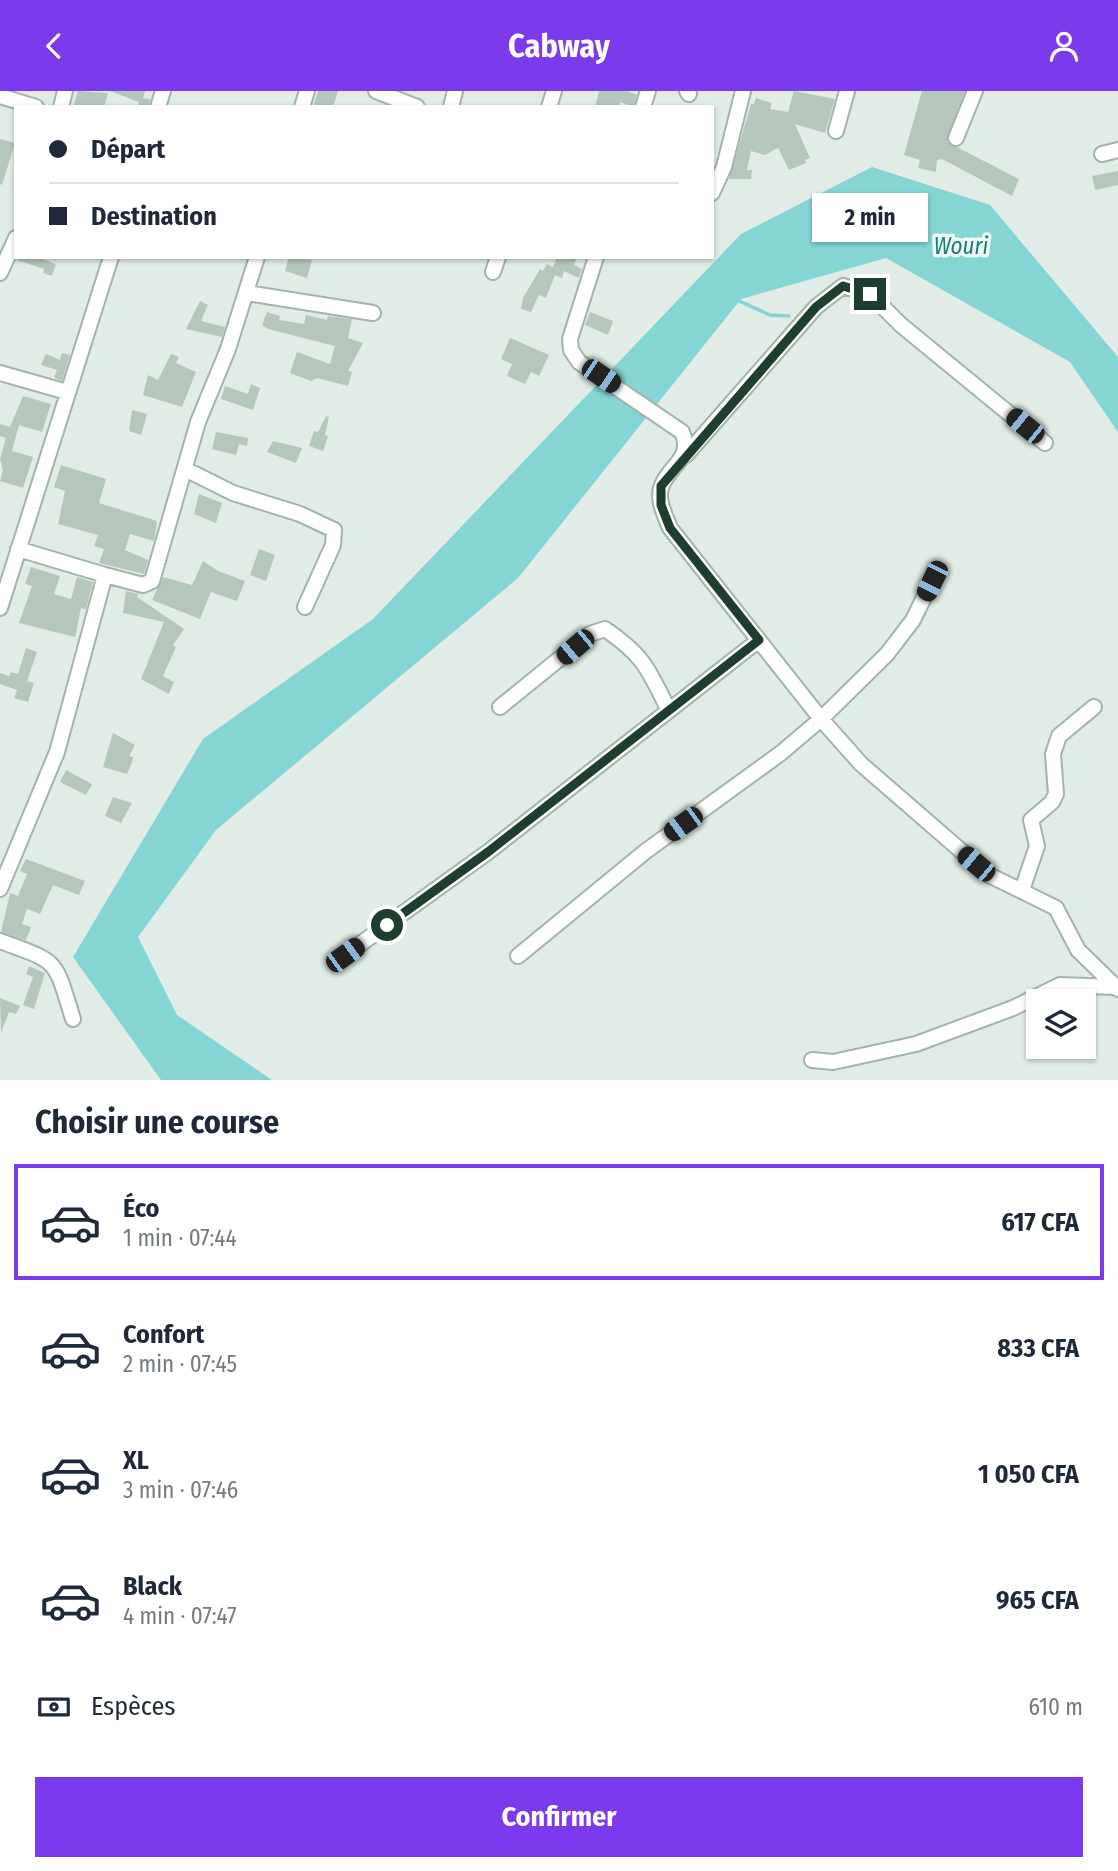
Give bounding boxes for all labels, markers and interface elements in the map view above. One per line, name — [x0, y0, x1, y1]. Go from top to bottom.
icon: back — [35, 27, 73, 65]
text: Cabway — [508, 27, 610, 65]
icon: person — [1045, 27, 1083, 65]
text: Départ — [91, 134, 165, 165]
callout: 2 min — [812, 193, 928, 241]
text: Destination — [91, 201, 217, 232]
text: 2 min — [845, 203, 896, 231]
water label: Wouri — [934, 232, 988, 260]
route end — [854, 278, 886, 310]
car — [578, 356, 625, 396]
car — [1003, 405, 1048, 447]
car — [914, 558, 951, 604]
car — [553, 625, 598, 669]
car — [660, 803, 707, 845]
car — [954, 842, 999, 886]
route start — [371, 909, 403, 941]
car — [322, 934, 369, 976]
map controls — [1026, 989, 1096, 1059]
button: layers — [1026, 989, 1096, 1059]
text: Choisir une course — [35, 1103, 279, 1141]
icon: car — [39, 1191, 102, 1254]
text: Éco — [123, 1193, 160, 1224]
text: 617 CFA — [1001, 1207, 1079, 1238]
text: 1 min · 07:44 — [123, 1224, 237, 1252]
icon: car — [39, 1317, 102, 1380]
text: Confort — [123, 1319, 204, 1350]
text: 833 CFA — [997, 1333, 1079, 1364]
text: 2 min · 07:45 — [123, 1350, 237, 1378]
icon: car — [39, 1443, 102, 1506]
text: XL — [123, 1445, 149, 1476]
text: 1 050 CFA — [978, 1459, 1079, 1490]
text: 3 min · 07:46 — [123, 1476, 238, 1504]
icon: car — [39, 1569, 102, 1632]
text: Black — [123, 1571, 182, 1602]
text: 965 CFA — [996, 1585, 1079, 1616]
text: 4 min · 07:47 — [123, 1602, 236, 1630]
icon: cash — [35, 1688, 73, 1726]
text: Espèces — [91, 1691, 175, 1722]
text: 610 m — [1029, 1693, 1083, 1721]
button: Confirmer — [35, 1777, 1083, 1857]

